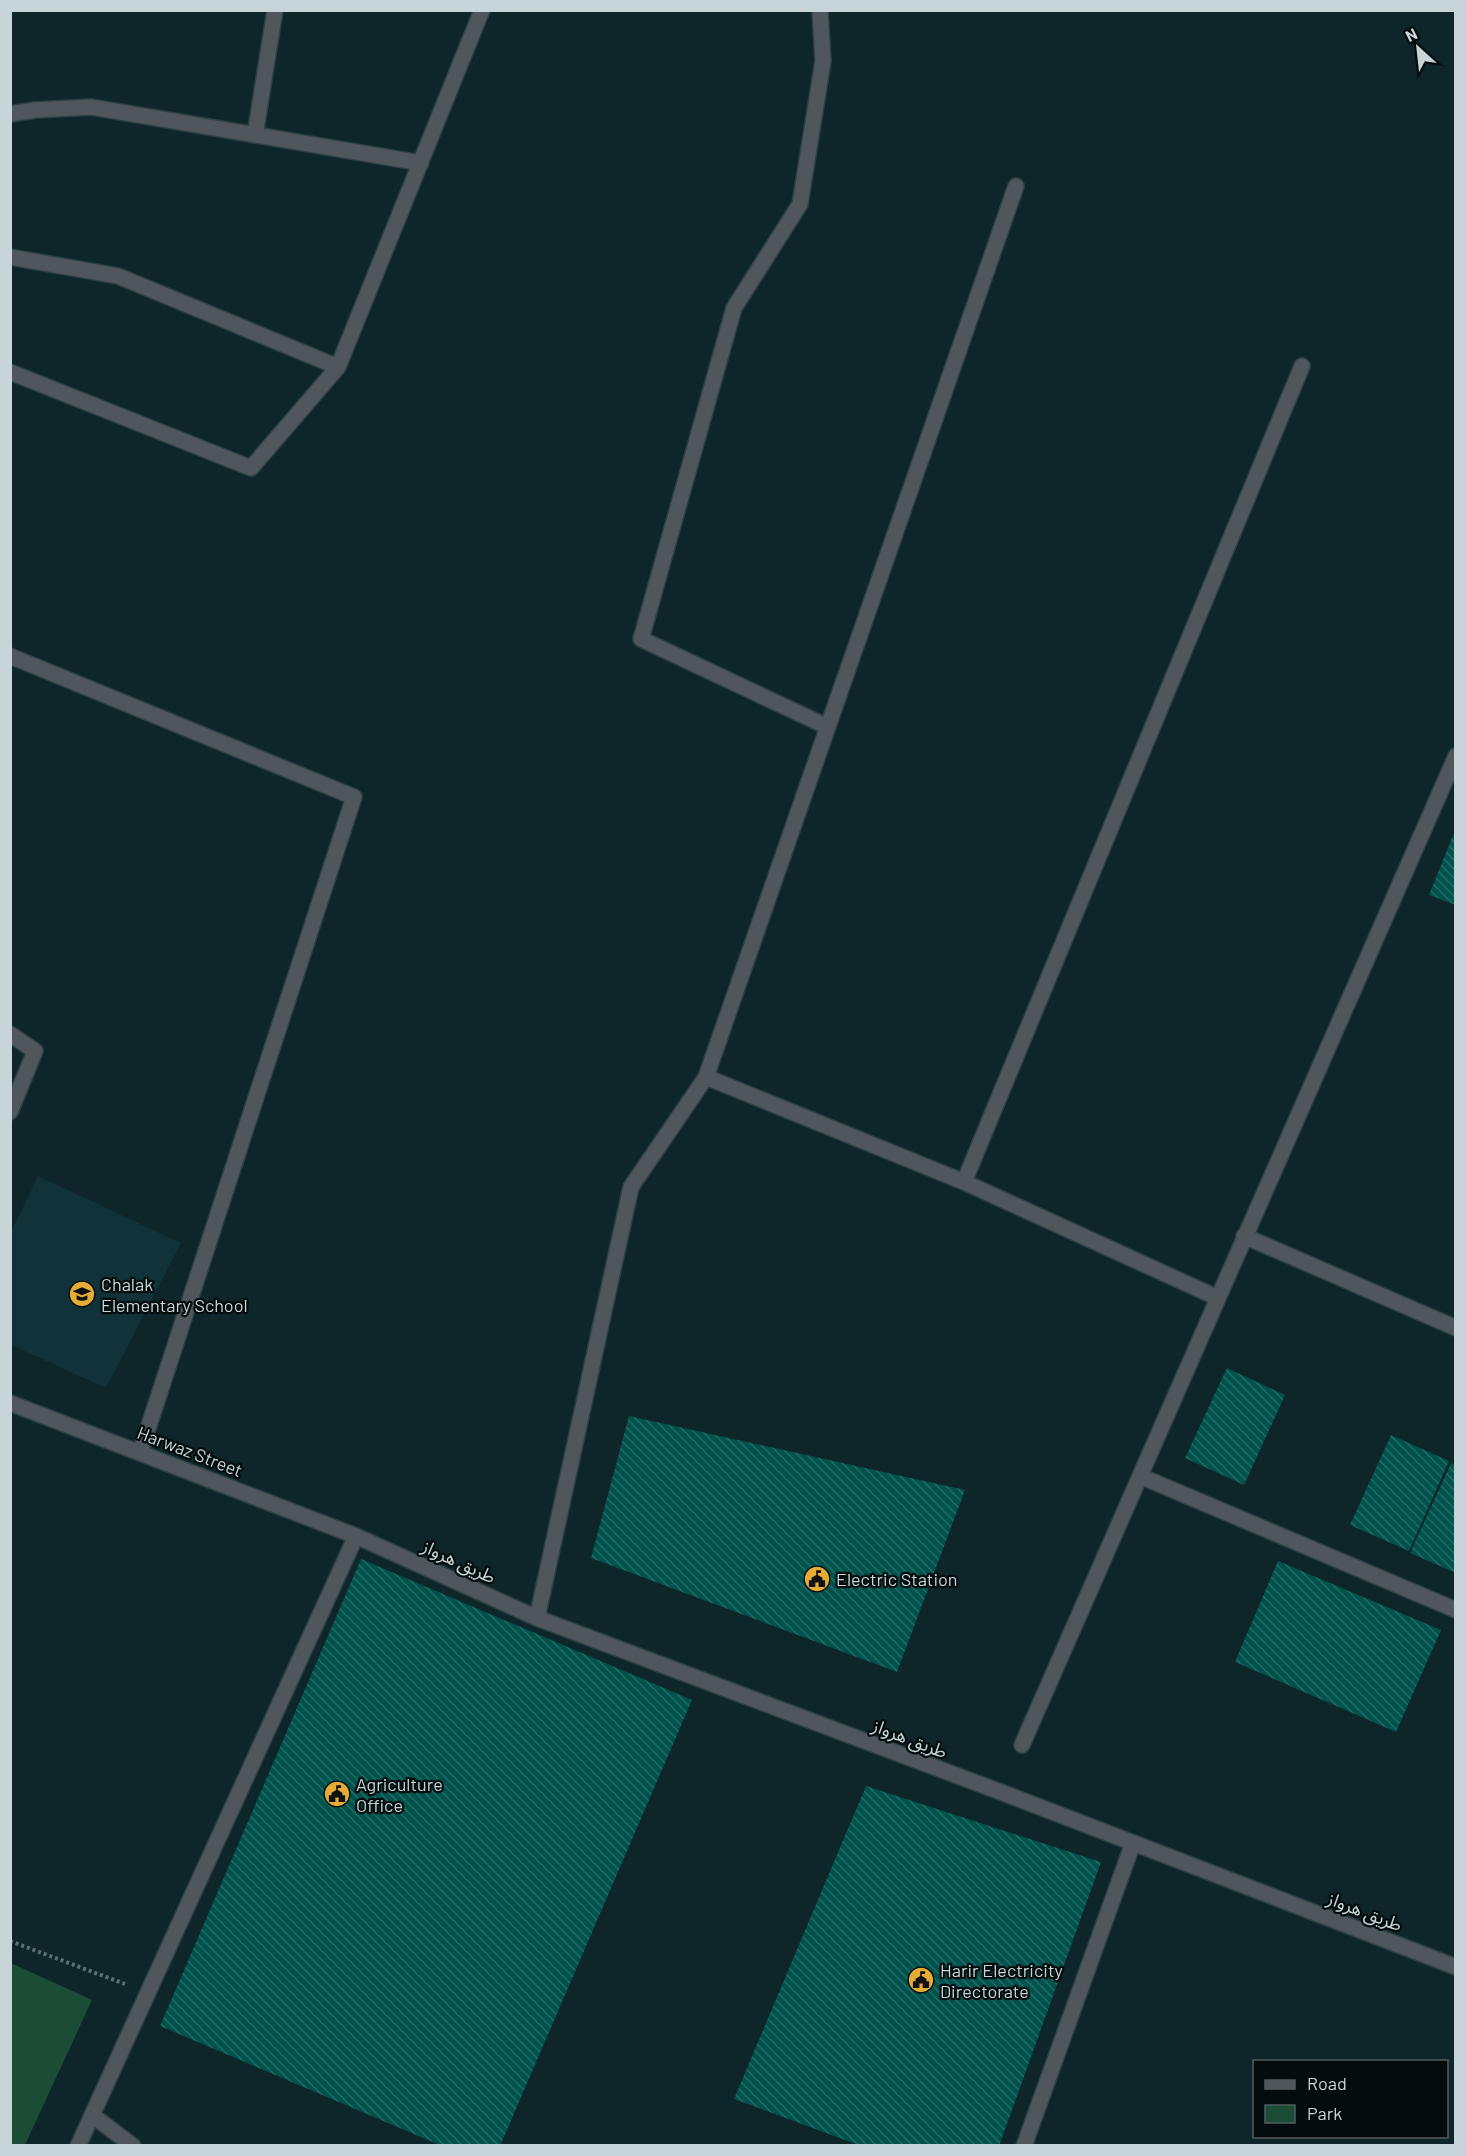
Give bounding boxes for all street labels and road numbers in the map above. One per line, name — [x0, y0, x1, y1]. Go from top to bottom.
street label: Harwaz Street — [134, 1421, 246, 1481]
street label: طريق هرواز — [417, 1534, 499, 1589]
street label: طريق هرواز — [868, 1713, 951, 1763]
street label: طريق هرواز — [1323, 1886, 1406, 1936]

